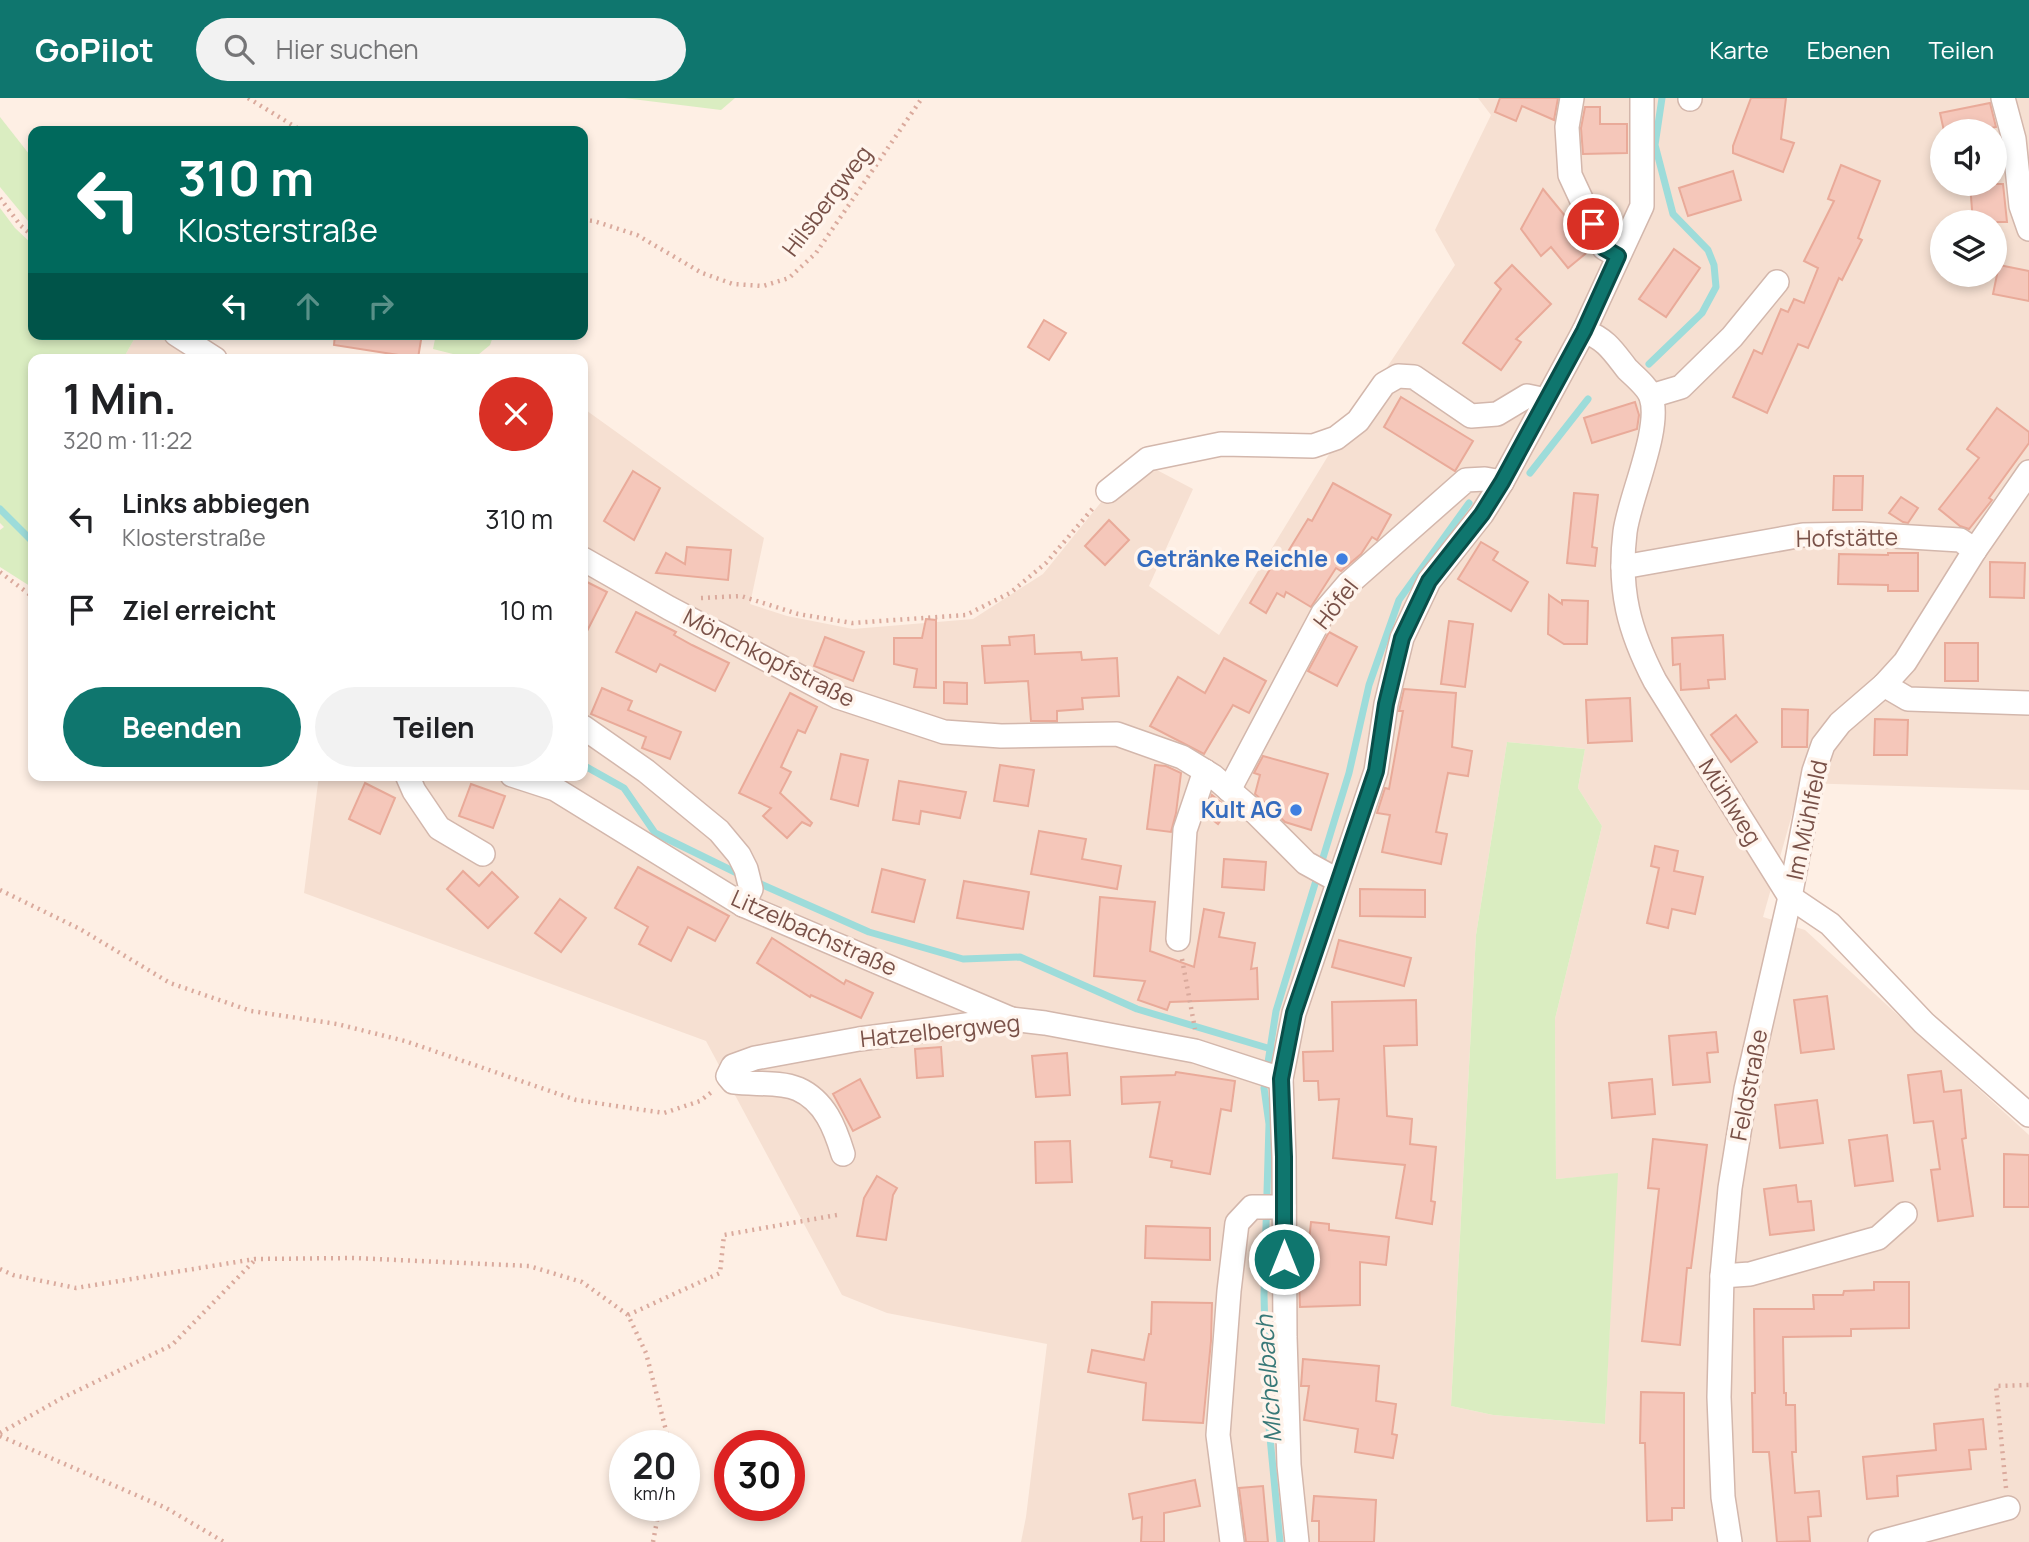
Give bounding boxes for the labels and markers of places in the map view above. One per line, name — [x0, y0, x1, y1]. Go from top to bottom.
pin — [1563, 194, 1623, 254]
place label: Getränke Reichle — [1137, 542, 1328, 574]
marker: Getränke Reichle — [1334, 551, 1350, 567]
place label: Kult AG — [1201, 793, 1282, 825]
marker: Kult AG — [1288, 802, 1304, 818]

